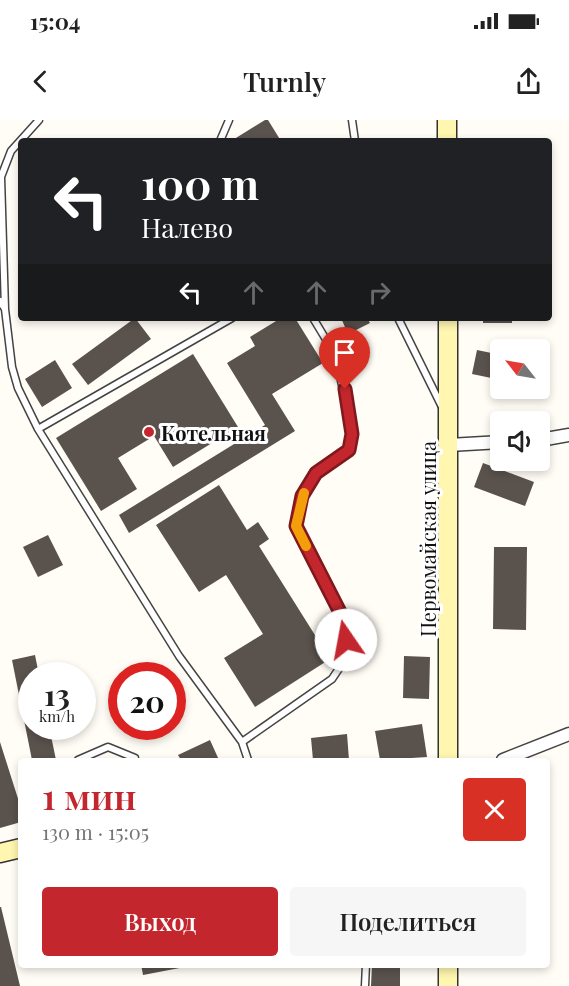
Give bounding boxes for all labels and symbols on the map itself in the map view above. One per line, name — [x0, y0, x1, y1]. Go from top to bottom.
pin — [319, 327, 370, 389]
north arrow — [490, 339, 550, 399]
place label: Котельная — [161, 419, 266, 446]
marker: Котельная — [142, 425, 156, 439]
street label: Первомайская улица — [414, 441, 441, 637]
position arrow — [314, 608, 378, 672]
speed limit sign: 20 — [108, 662, 186, 740]

